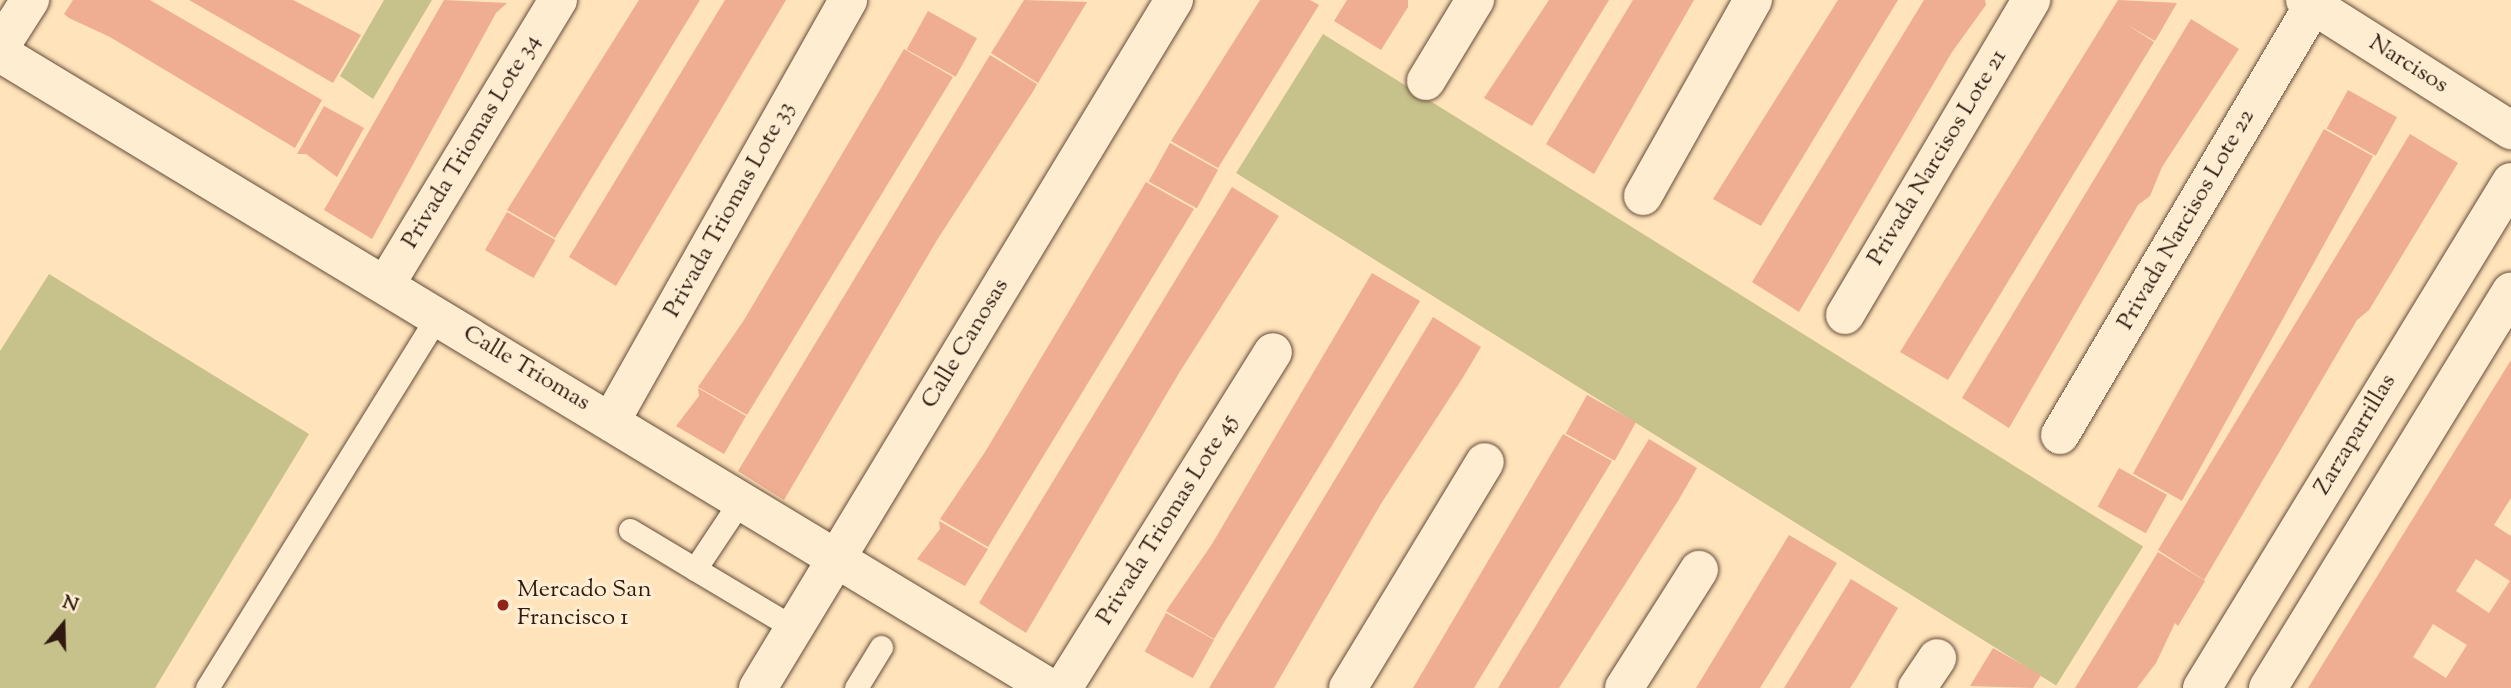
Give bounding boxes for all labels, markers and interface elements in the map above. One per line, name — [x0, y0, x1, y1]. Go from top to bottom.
street label: Narcisos — [2363, 29, 2453, 101]
street label: Privada Triomas Lote 34 — [397, 30, 547, 254]
street label: Privada Narcisos Lote 21 — [1862, 45, 2014, 271]
street label: Privada Triomas Lote 33 — [659, 97, 801, 323]
street label: Privada Narcisos Lote 22 — [2112, 105, 2262, 335]
street label: Calle Canosas — [916, 274, 1016, 414]
street label: Calle Triomas — [457, 320, 595, 418]
street label: Zarzaparrillas — [2309, 369, 2403, 501]
street label: Privada Triomas Lote 45 — [1091, 409, 1245, 631]
place label: Mercado San Francisco 1 — [517, 577, 652, 633]
text: N — [58, 589, 82, 620]
north arrow — [28, 590, 98, 660]
marker: Mercado San Francisco 1 — [495, 597, 511, 613]

